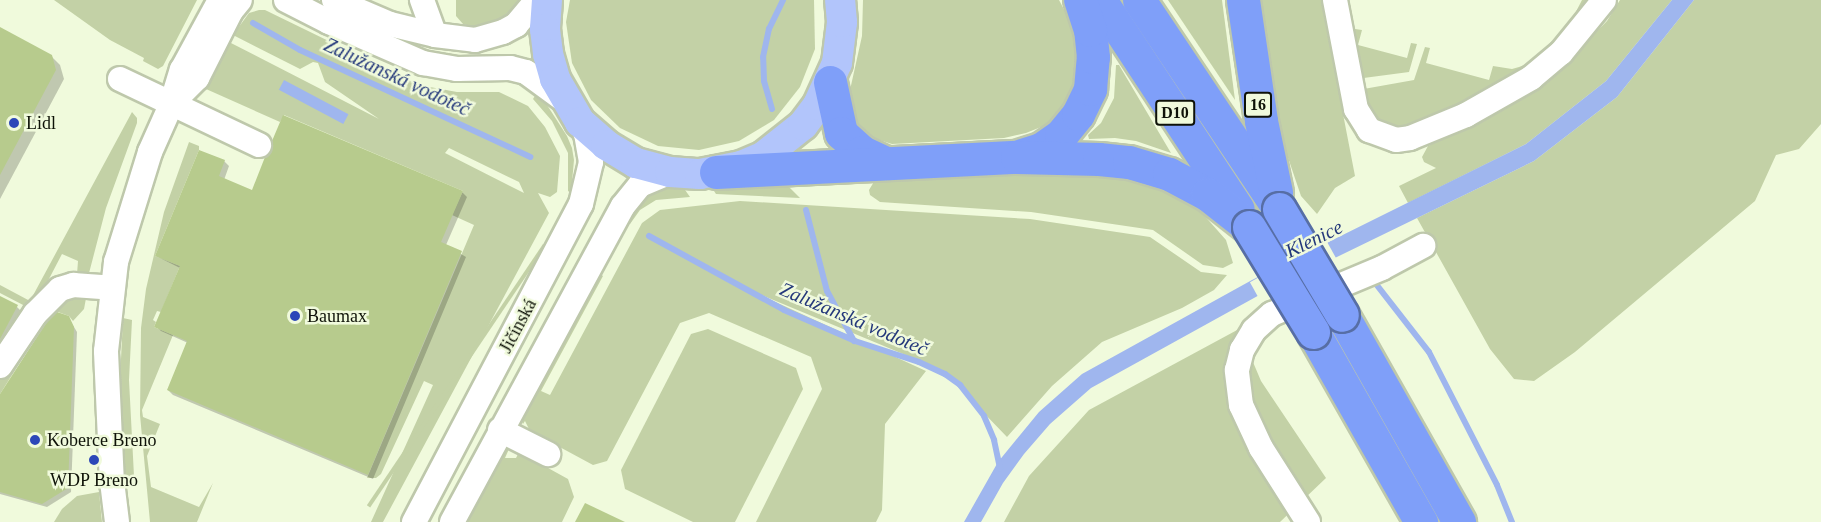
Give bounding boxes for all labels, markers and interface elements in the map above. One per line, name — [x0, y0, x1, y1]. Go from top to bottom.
water label: Zalužanská vodoteč — [320, 33, 474, 121]
road number: 16 — [1243, 92, 1273, 118]
road number: D10 — [1154, 100, 1196, 126]
place label: Lidl — [26, 112, 56, 134]
marker: Lidl — [7, 116, 21, 130]
water label: Klenice — [1281, 215, 1347, 263]
water label: Zalužanská vodoteč — [776, 277, 932, 361]
street label: Jičínská — [495, 295, 541, 357]
place label: Baumax — [307, 305, 367, 327]
marker: Baumax — [288, 309, 302, 323]
place label: Koberce Breno — [47, 429, 156, 451]
marker: Koberce Breno — [28, 433, 42, 447]
marker: WDP Breno — [87, 453, 101, 467]
place label: WDP Breno — [50, 469, 138, 491]

